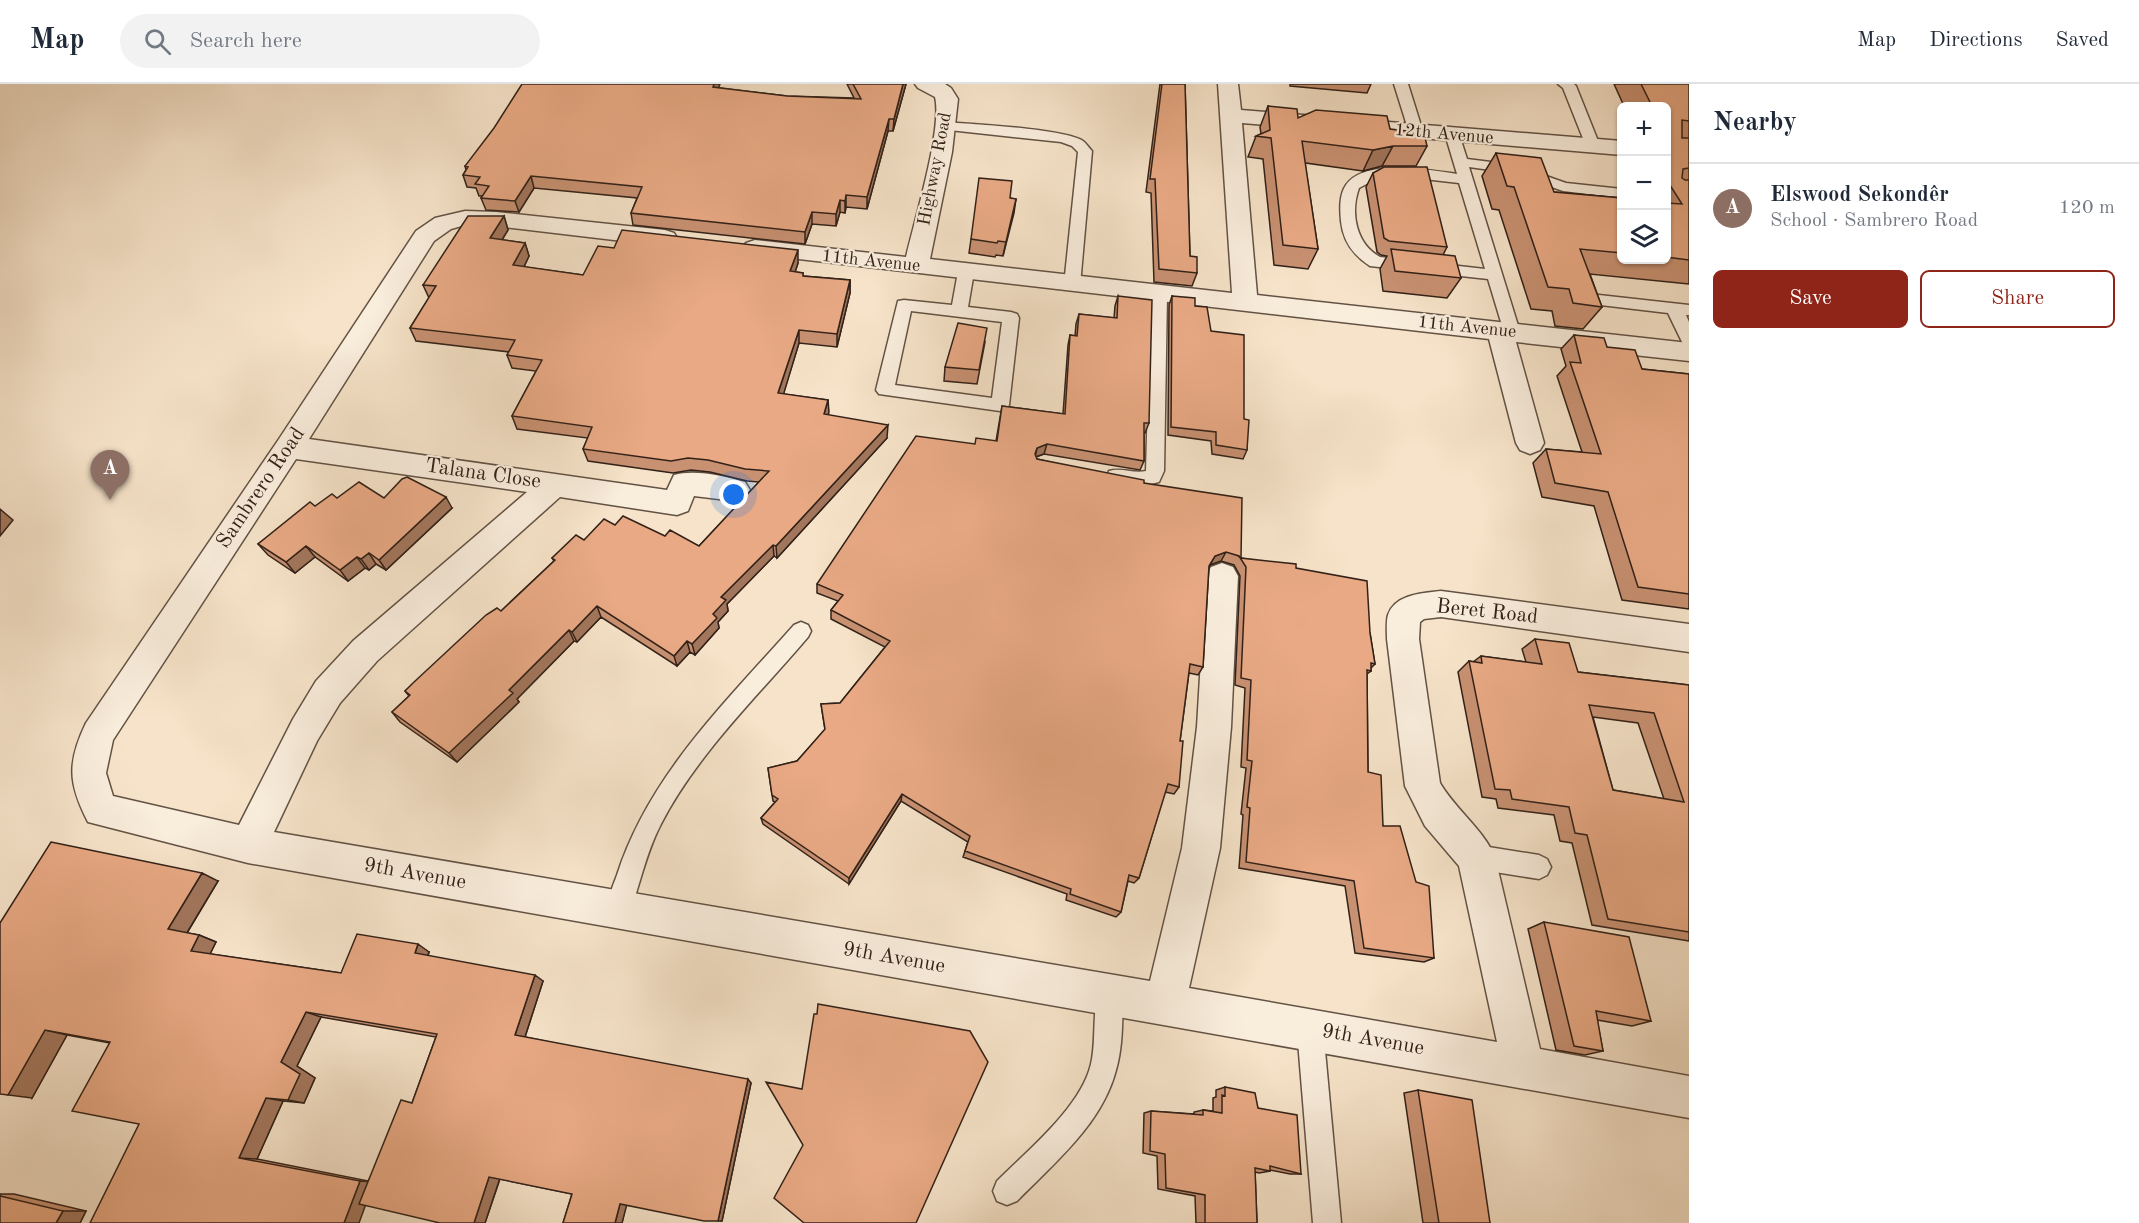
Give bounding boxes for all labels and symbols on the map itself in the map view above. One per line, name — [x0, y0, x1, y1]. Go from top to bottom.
street label: Highway Road — [915, 111, 955, 227]
street label: 12th Avenue — [1394, 121, 1494, 147]
street label: 11th Avenue — [821, 247, 921, 275]
street label: 11th Avenue — [1417, 313, 1517, 341]
street label: Sambrero Road — [213, 424, 309, 552]
pin: A — [90, 450, 130, 500]
street label: Talana Close — [424, 455, 542, 493]
your location — [719, 480, 748, 509]
street label: Beret Road — [1435, 596, 1539, 628]
street label: 9th Avenue — [362, 855, 468, 893]
street label: 9th Avenue — [841, 939, 947, 977]
street label: 9th Avenue — [1320, 1021, 1426, 1059]

